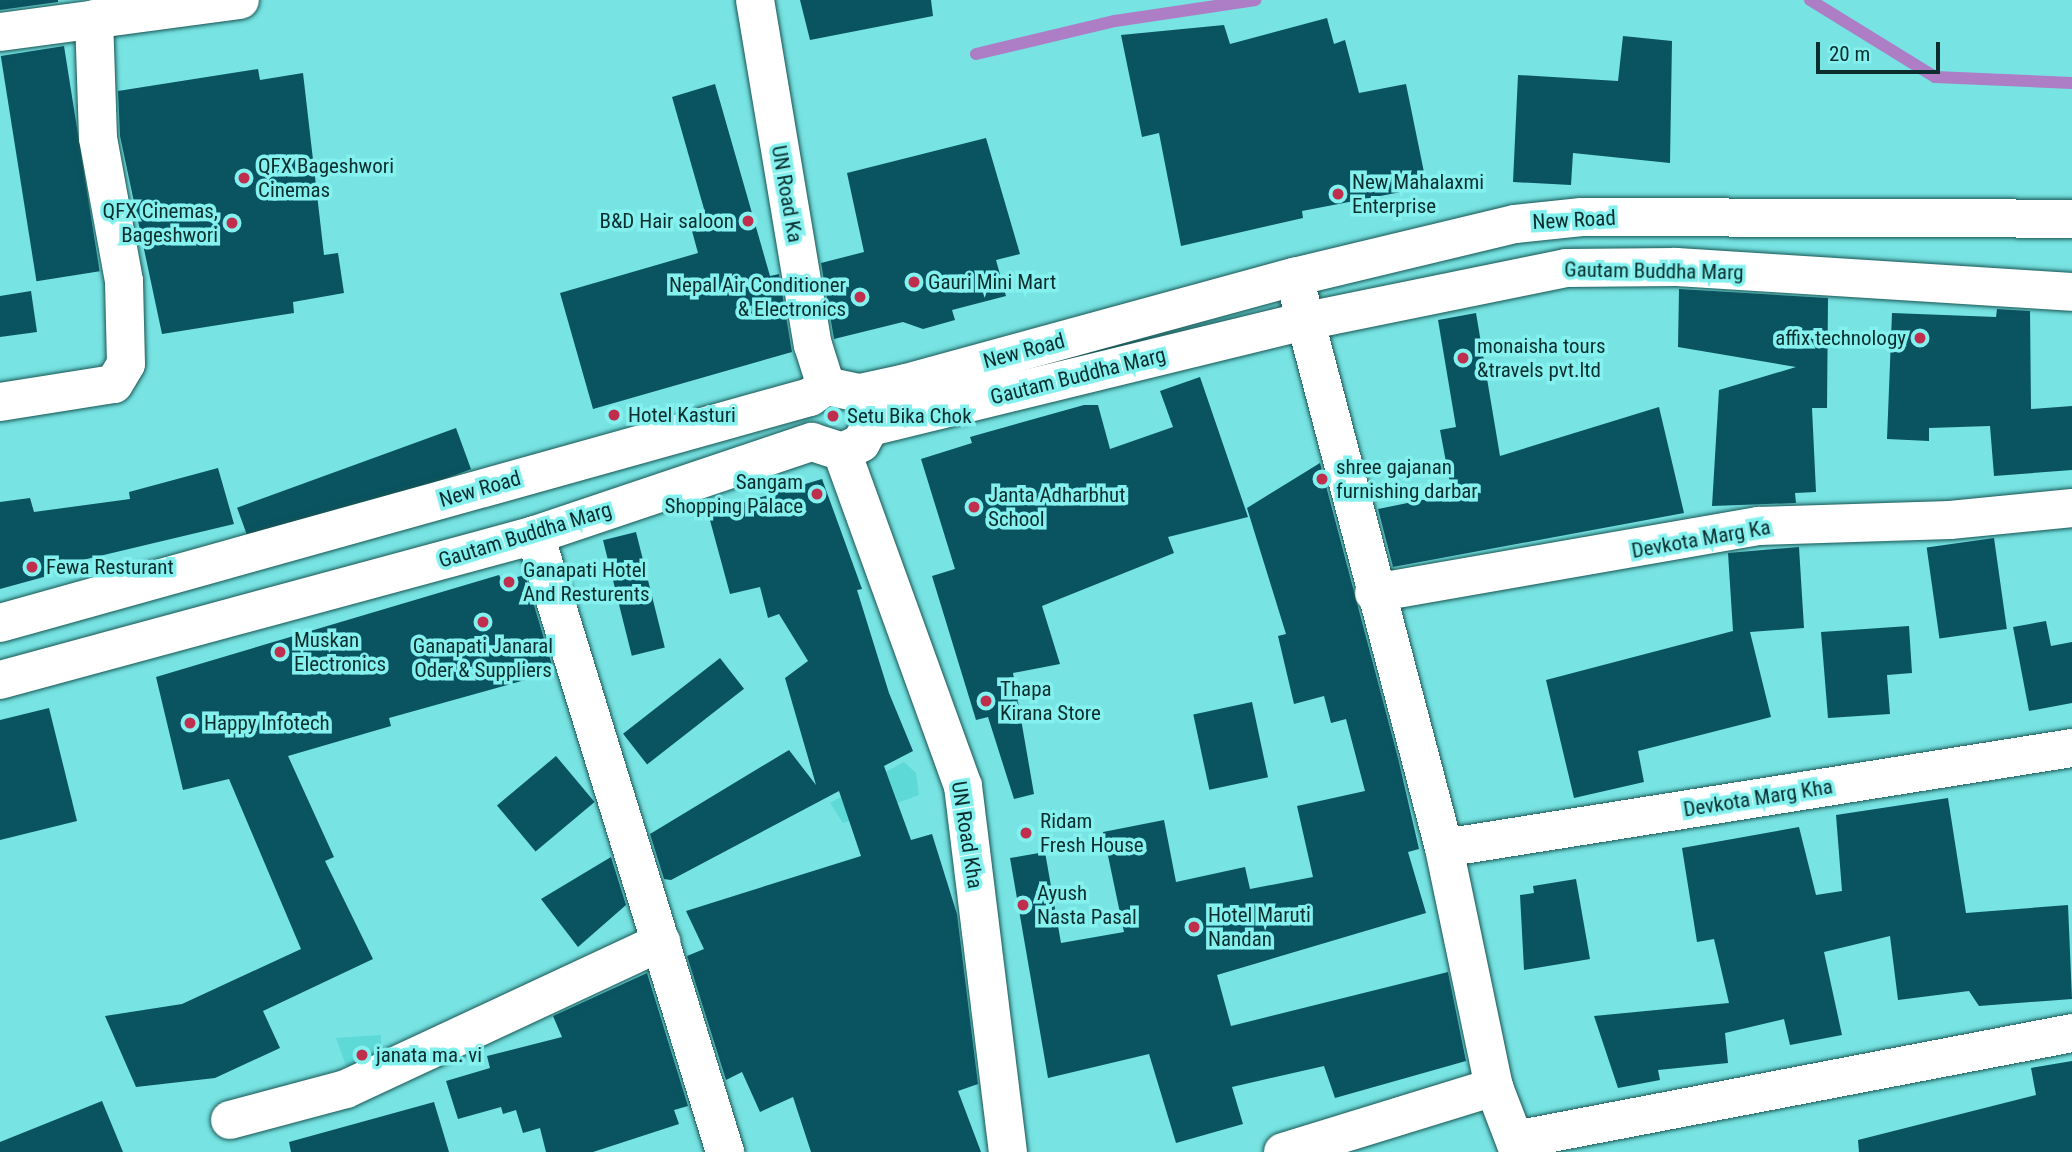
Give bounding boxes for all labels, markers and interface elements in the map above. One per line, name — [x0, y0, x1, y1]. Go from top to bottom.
scale bar — [1820, 28, 1944, 72]
text: 20 m — [1829, 42, 1870, 66]
street label: UN Road Ka — [766, 143, 808, 245]
place label: QFX Bageshwori Cinemas — [258, 153, 394, 203]
place label: New Mahalaxmi Enterprise — [1352, 169, 1484, 219]
marker: QFX Bageshwori Cinemas — [236, 170, 252, 186]
marker: New Mahalaxmi Enterprise — [1330, 186, 1346, 202]
place label: QFX Cinemas, Bageshwori — [103, 198, 218, 248]
street label: New Road — [1532, 205, 1616, 235]
place label: B&D Hair saloon — [599, 208, 734, 234]
marker: B&D Hair saloon — [740, 213, 756, 229]
marker: QFX Cinemas, Bageshwori — [224, 215, 240, 231]
street label: Gautam Buddha Marg — [1564, 257, 1744, 285]
place label: Gauri Mini Mart — [928, 269, 1056, 295]
place label: Nepal Air Conditioner & Electronics — [669, 272, 846, 322]
marker: Gauri Mini Mart — [906, 274, 922, 290]
marker: Nepal Air Conditioner & Electronics — [852, 289, 868, 305]
place label: affix technology — [1775, 325, 1906, 351]
street label: New Road — [980, 328, 1068, 374]
marker: affix technology — [1912, 330, 1928, 346]
place label: monaisha tours &travels pvt.ltd — [1477, 333, 1606, 383]
street label: Gautam Buddha Marg — [988, 342, 1168, 410]
marker: monaisha tours &travels pvt.ltd — [1455, 350, 1471, 366]
place label: Hotel Kasturi — [628, 402, 736, 428]
place label: Setu Bika Chok — [847, 403, 972, 429]
marker: Hotel Kasturi — [606, 407, 622, 423]
marker: Setu Bika Chok — [825, 408, 841, 424]
place label: shree gajanan furnishing darbar — [1336, 454, 1478, 504]
street label: New Road — [436, 465, 524, 513]
place label: Sangam Shopping Palace — [665, 469, 803, 519]
marker: shree gajanan furnishing darbar — [1314, 471, 1330, 487]
place label: Janta Adharbhut School — [988, 482, 1125, 532]
marker: Sangam Shopping Palace — [809, 486, 825, 502]
street label: Gautam Buddha Marg — [436, 497, 614, 573]
marker: Janta Adharbhut School — [966, 499, 982, 515]
street label: Devkota Marg Ka — [1630, 514, 1772, 564]
place label: Fewa Resturant — [46, 554, 174, 580]
place label: Ganapati Hotel And Resturents — [523, 557, 649, 607]
marker: Fewa Resturant — [24, 559, 40, 575]
marker: Ganapati Hotel And Resturents — [501, 574, 517, 590]
marker: Ganapati Janaral Oder & Suppliers — [475, 614, 491, 630]
place label: Muskan Electronics — [294, 627, 386, 677]
place label: Ganapati Janaral Oder & Suppliers — [413, 633, 553, 683]
marker: Muskan Electronics — [272, 644, 288, 660]
place label: Thapa Kirana Store — [1000, 676, 1101, 726]
marker: Thapa Kirana Store — [978, 693, 994, 709]
place label: Happy Infotech — [204, 710, 330, 736]
marker: Happy Infotech — [182, 715, 198, 731]
street label: Devkota Marg Kha — [1682, 774, 1834, 822]
street label: UN Road Kha — [946, 780, 988, 890]
place label: Ridam Fresh House — [1040, 808, 1144, 858]
marker: Ridam Fresh House — [1018, 825, 1034, 841]
place label: Ayush Nasta Pasal — [1037, 880, 1137, 930]
marker: Ayush Nasta Pasal — [1015, 897, 1031, 913]
place label: Hotel Maruti Nandan — [1208, 902, 1311, 952]
marker: Hotel Maruti Nandan — [1186, 919, 1202, 935]
place label: janata ma. vi — [376, 1042, 482, 1068]
marker: janata ma. vi — [354, 1047, 370, 1063]

